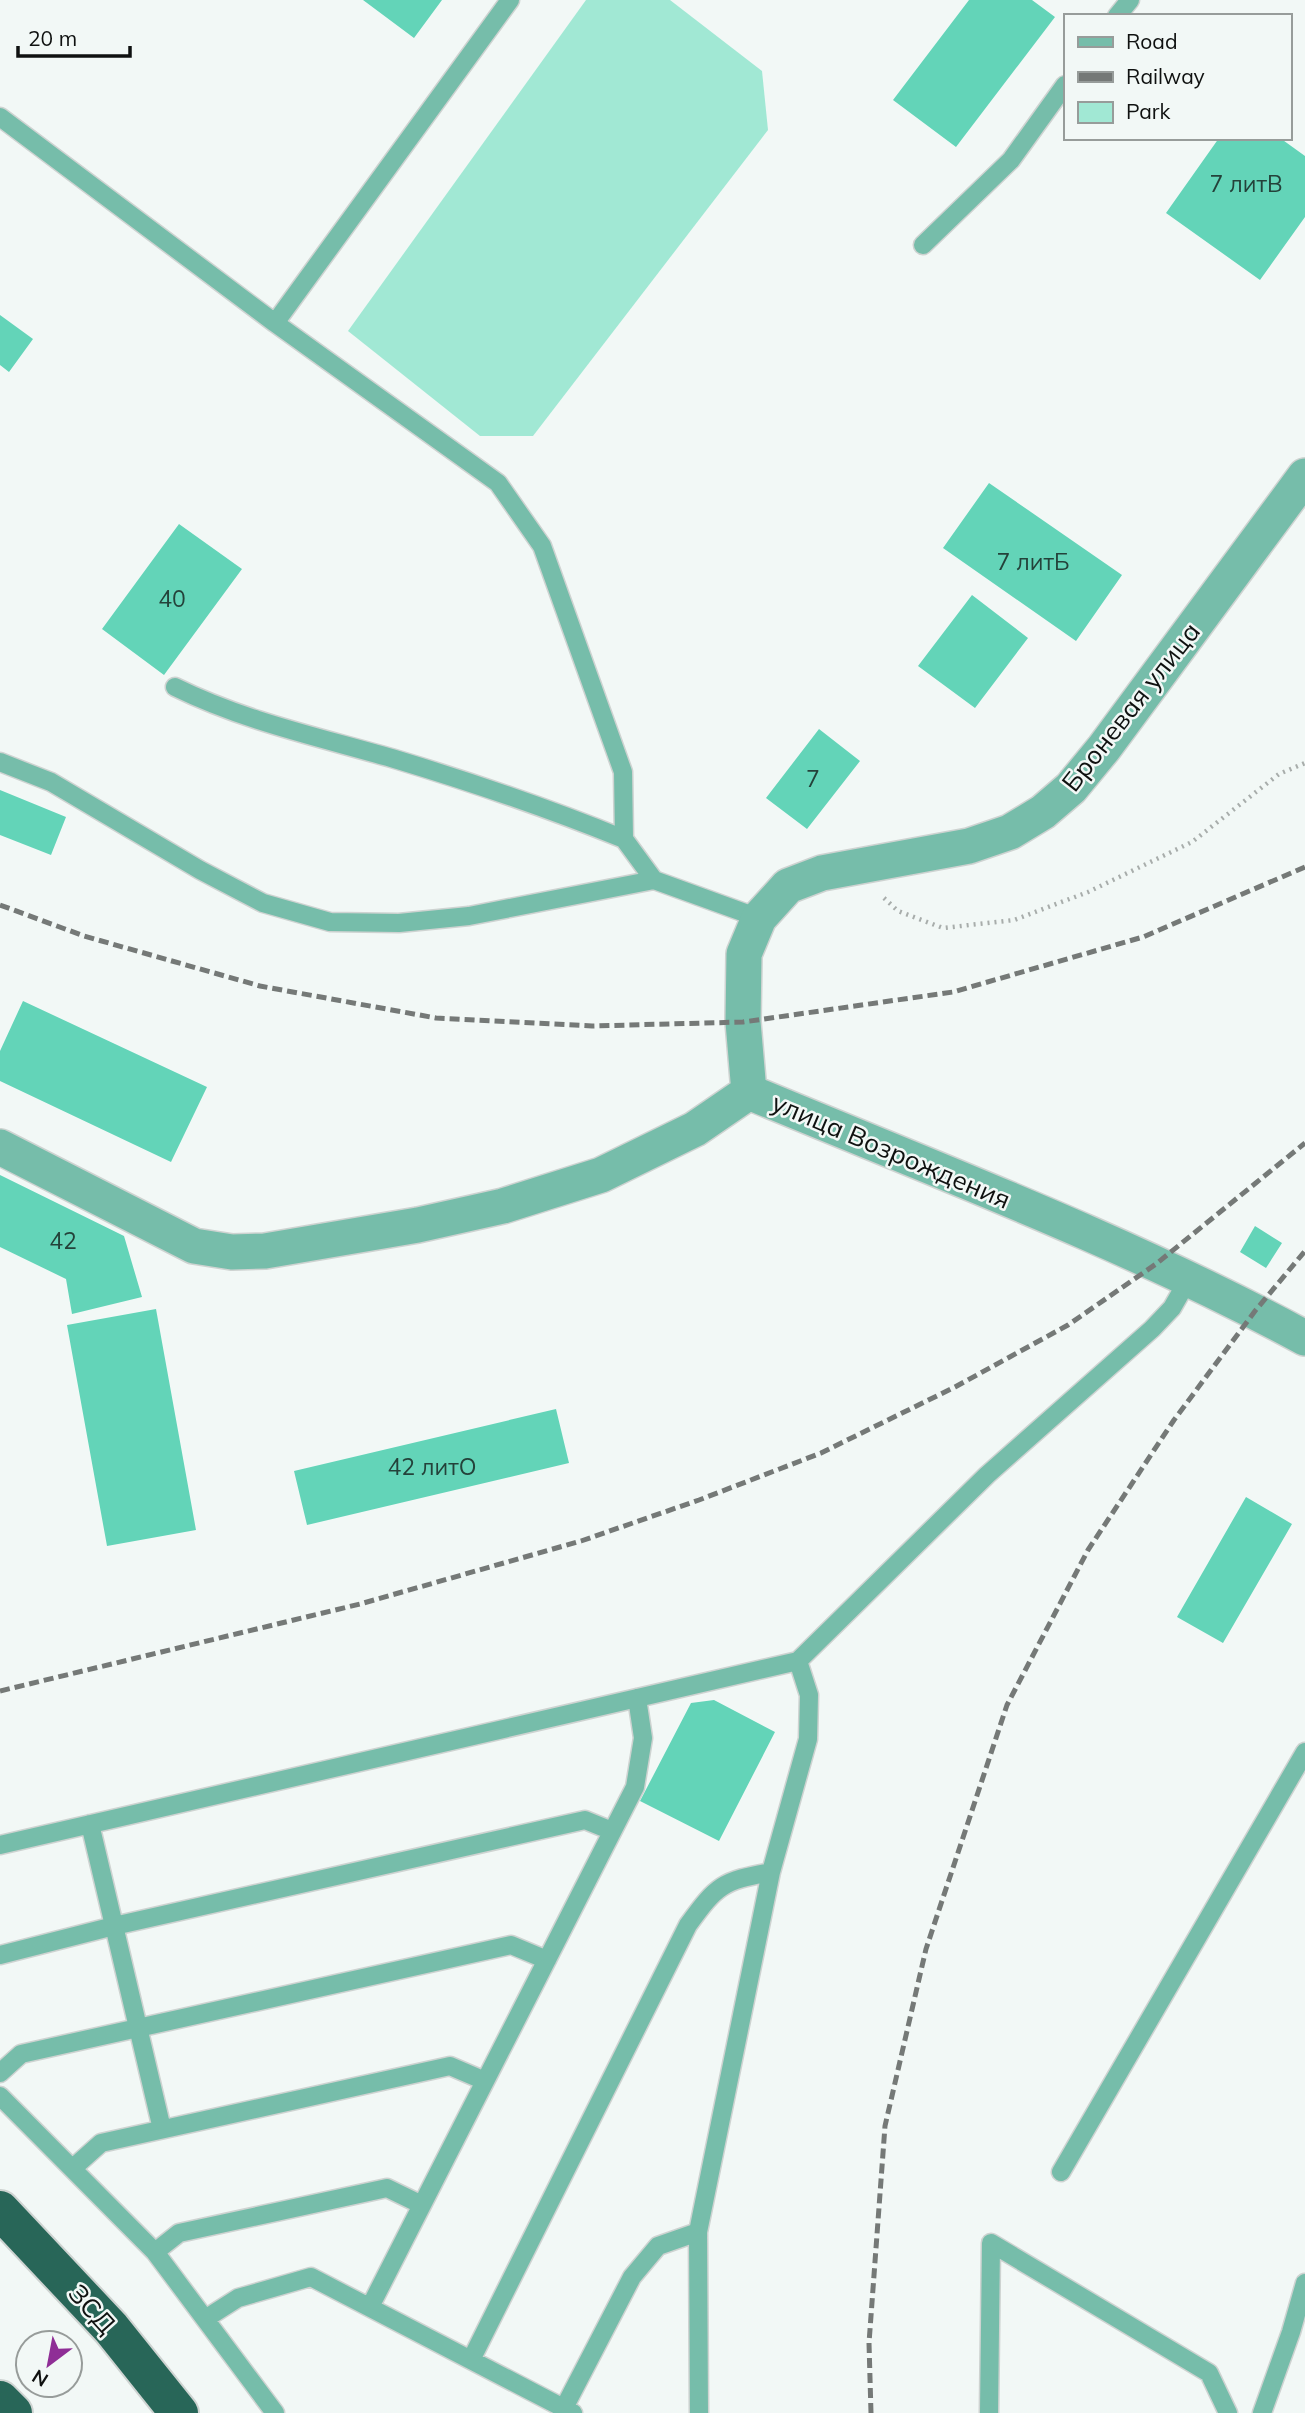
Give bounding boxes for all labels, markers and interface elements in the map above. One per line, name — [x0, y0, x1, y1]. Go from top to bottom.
scale bar — [18, 14, 130, 58]
legend — [1064, 14, 1291, 140]
text: 20 m — [28, 25, 77, 51]
text: Road — [1126, 28, 1177, 54]
text: Railway — [1126, 63, 1205, 89]
text: Park — [1126, 98, 1170, 124]
house number: 7 литВ — [1209, 169, 1283, 198]
house number: 7 литБ — [996, 547, 1070, 576]
house number: 40 — [158, 584, 186, 613]
street label: Броневая улица — [1054, 615, 1207, 798]
house number: 7 — [806, 764, 820, 793]
street label: улица Возрождения — [767, 1085, 1015, 1216]
house number: 42 — [49, 1226, 77, 1255]
house number: 42 литО — [387, 1452, 477, 1481]
street label: ЗСД — [61, 2277, 123, 2340]
north arrow — [14, 2329, 84, 2399]
text: N — [28, 2364, 52, 2392]

